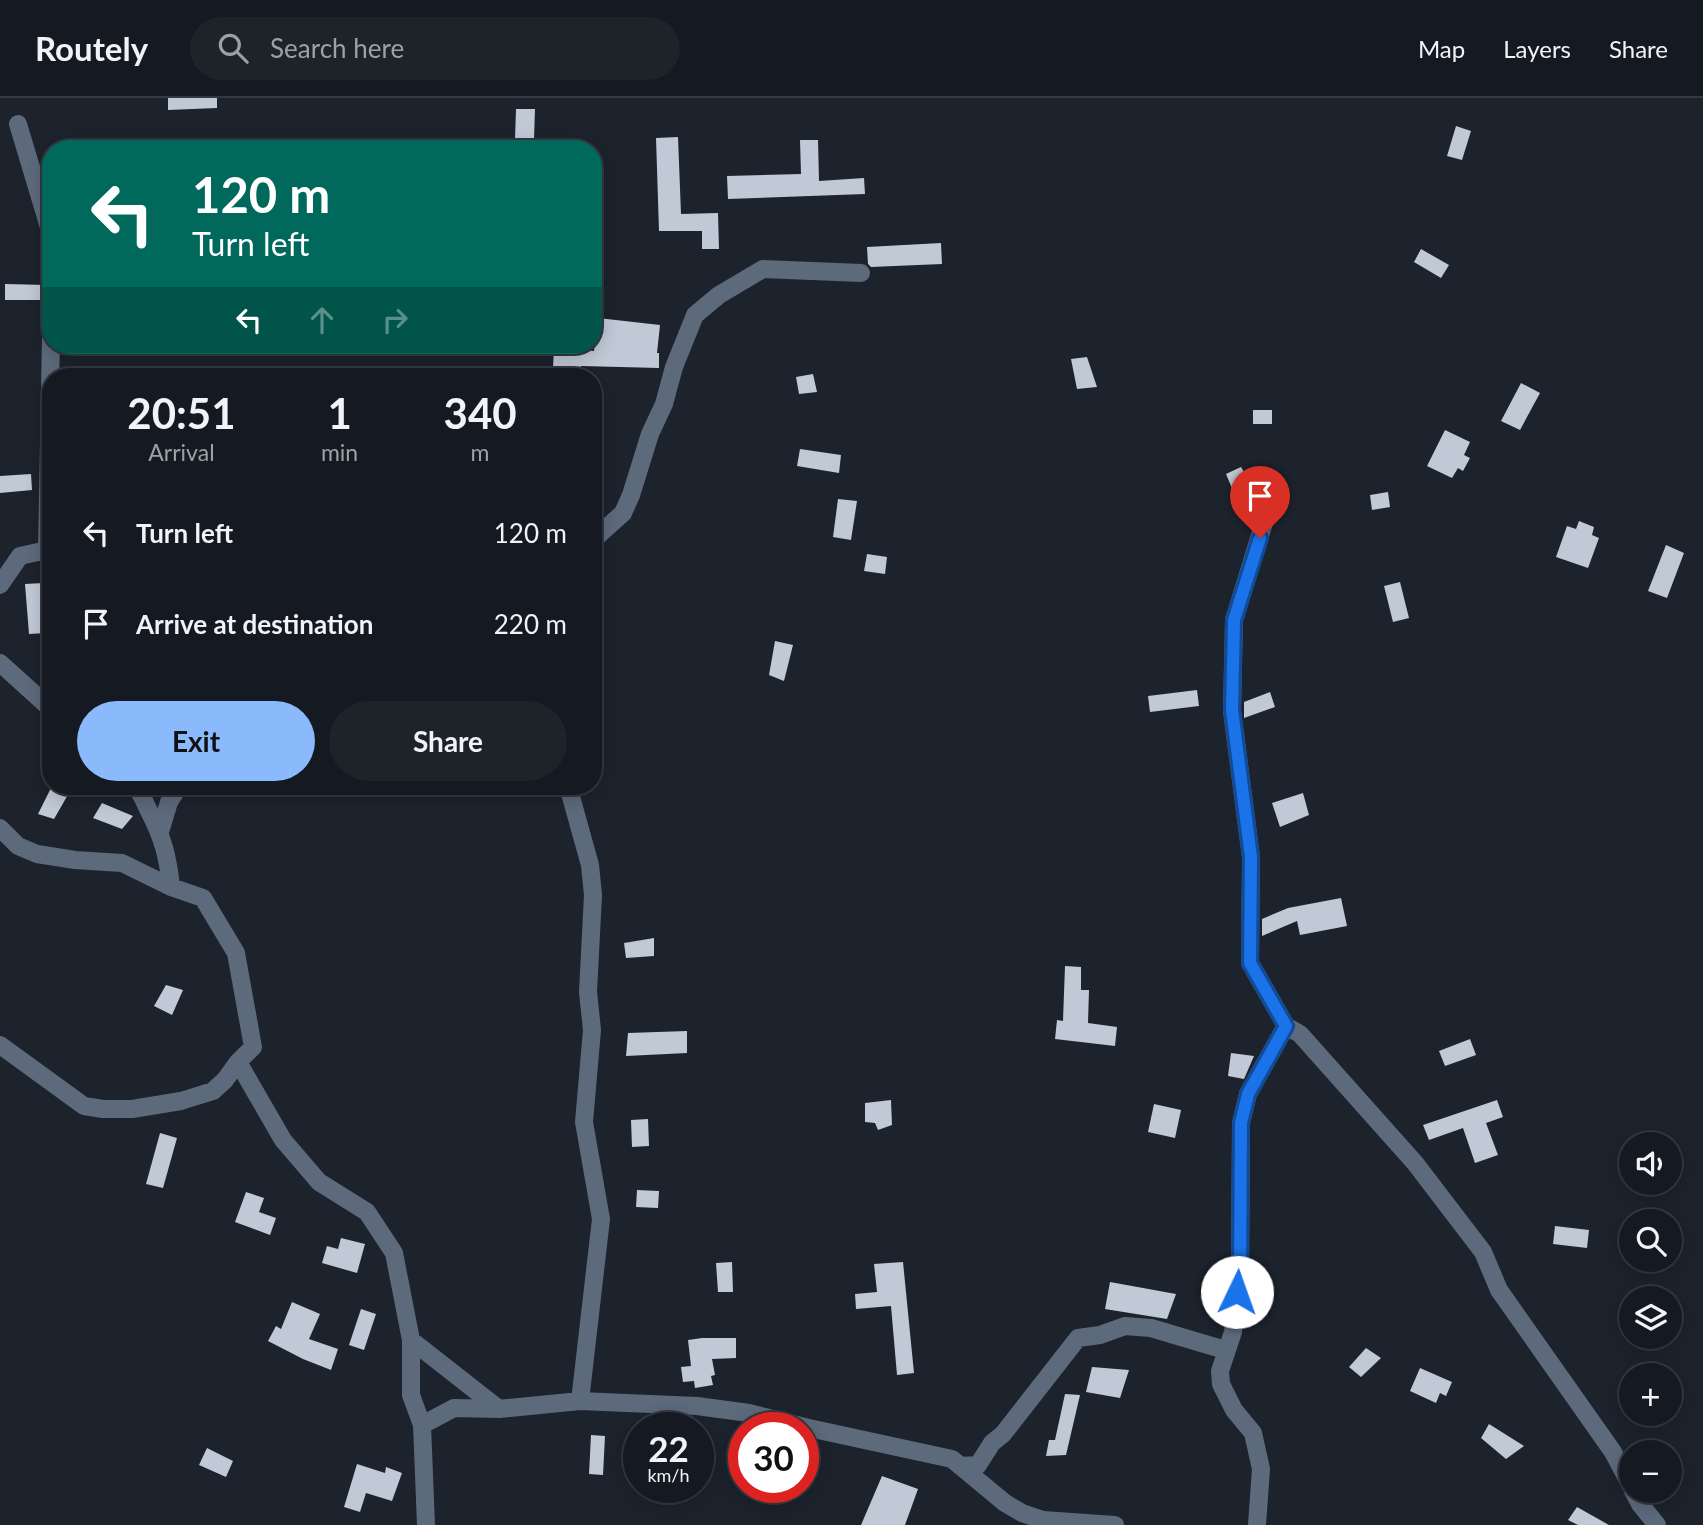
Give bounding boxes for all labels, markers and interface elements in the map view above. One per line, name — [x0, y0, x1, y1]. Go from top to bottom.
search box — [190, 17, 680, 80]
text: Routely — [35, 28, 148, 68]
icon: search — [214, 29, 252, 67]
text: Search here — [270, 32, 404, 64]
text: Map — [1418, 34, 1465, 63]
text: Layers — [1503, 34, 1571, 63]
text: Share — [1609, 34, 1668, 63]
text: 120 m — [192, 165, 330, 223]
icon: left — [77, 168, 168, 259]
text: Turn left — [192, 224, 309, 263]
icon: left — [230, 301, 268, 339]
icon: ahead — [303, 301, 341, 339]
icon: right — [376, 301, 414, 339]
text: 20:51 — [127, 388, 236, 438]
text: 1 — [327, 388, 352, 438]
text: 340 — [444, 388, 517, 438]
text: Arrival — [148, 438, 215, 466]
text: min — [321, 438, 358, 466]
text: m — [471, 438, 490, 466]
pin — [1230, 466, 1290, 538]
icon: arrive — [1241, 477, 1279, 515]
icon: left — [77, 514, 115, 552]
text: Turn left — [136, 517, 233, 549]
text: 120 m — [494, 517, 567, 549]
icon: arrive — [77, 605, 115, 643]
text: Arrive at destination — [136, 608, 373, 640]
text: 220 m — [494, 608, 567, 640]
button: Exit — [77, 701, 315, 781]
button: Share — [329, 701, 567, 781]
map controls — [1619, 1132, 1682, 1503]
button: sound — [1619, 1132, 1682, 1195]
button: search — [1619, 1209, 1682, 1272]
position arrow — [1200, 1255, 1274, 1329]
button: layers — [1619, 1286, 1682, 1349]
button: + — [1619, 1363, 1682, 1426]
speed limit sign: 30 — [728, 1412, 819, 1503]
text: 22 — [648, 1427, 689, 1469]
button: − — [1619, 1440, 1682, 1503]
text: km/h — [647, 1464, 690, 1486]

